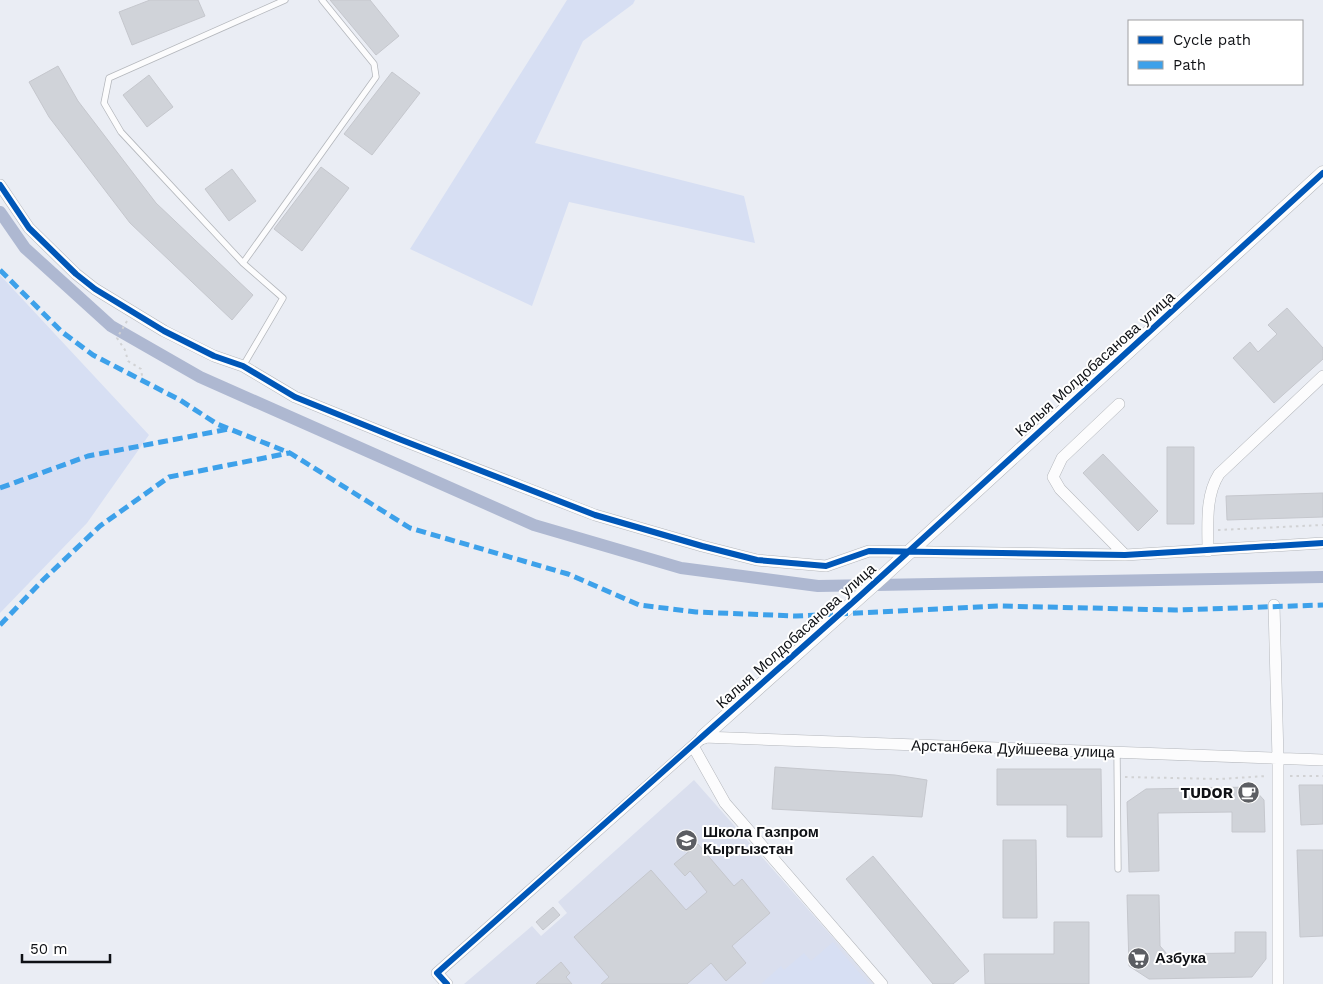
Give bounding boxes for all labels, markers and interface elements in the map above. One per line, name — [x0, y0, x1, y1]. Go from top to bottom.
legend — [1128, 20, 1303, 85]
text: Cycle path — [1173, 31, 1251, 49]
text: Path — [1173, 56, 1206, 74]
street label: Калыя Молдобасанова улица — [1012, 287, 1179, 440]
street label: Калыя Молдобасанова улица — [713, 559, 880, 712]
street label: Арстанбека Дуйшеева улица — [911, 736, 1116, 762]
cafe icon: TUDOR — [1237, 781, 1261, 805]
place label: TUDOR — [1180, 784, 1234, 802]
place label: Школа Газпром Кыргызстан — [703, 823, 819, 858]
school or university icon: Школа Газпром Кыргызстан — [675, 829, 699, 853]
scale bar — [22, 932, 110, 964]
text: 50 m — [30, 940, 67, 958]
supermarket icon: Азбука — [1127, 946, 1151, 970]
place label: Азбука — [1155, 949, 1207, 967]

